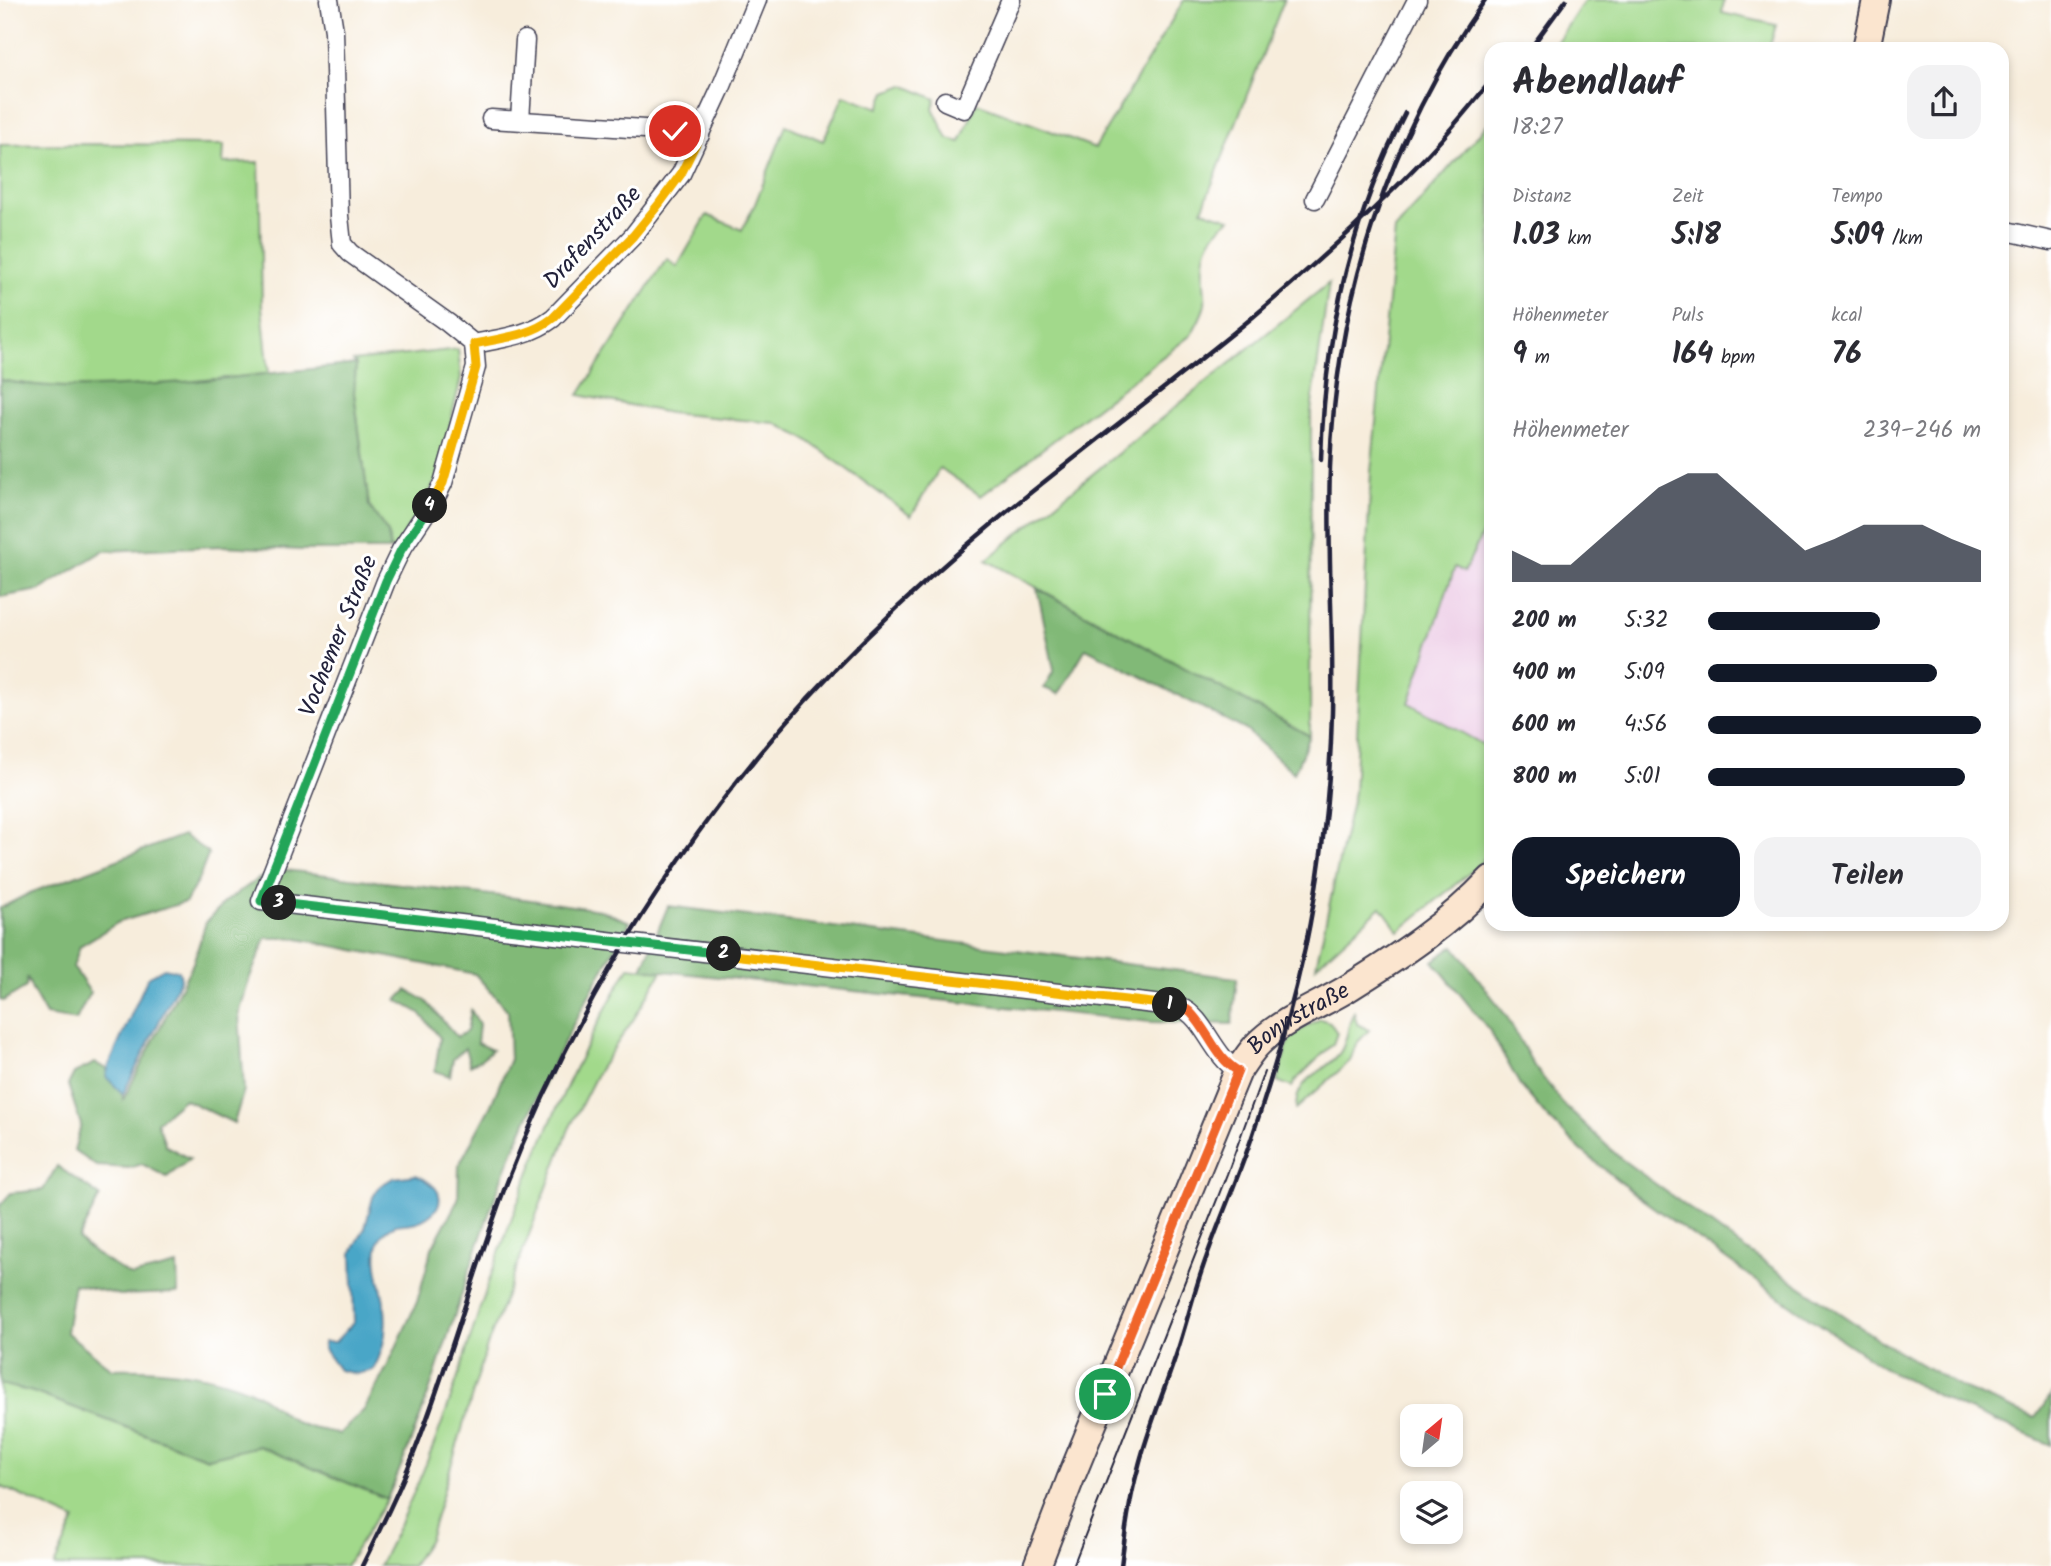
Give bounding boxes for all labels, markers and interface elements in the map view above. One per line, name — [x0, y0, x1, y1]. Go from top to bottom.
text: Abendlauf — [1512, 54, 1682, 114]
button: share — [1907, 65, 1981, 139]
pin — [645, 101, 705, 161]
text: 18:27 — [1512, 110, 1563, 146]
icon: check — [656, 112, 694, 150]
street label: Drafenstraße — [534, 177, 652, 299]
text: Distanz — [1512, 182, 1572, 212]
text: Zeit — [1672, 182, 1704, 212]
text: Tempo — [1831, 182, 1883, 212]
text: 1.03 — [1512, 212, 1560, 260]
text: 5:18 — [1672, 212, 1721, 260]
text: 5:09 — [1831, 212, 1884, 260]
text: km — [1560, 224, 1592, 254]
text: /km — [1884, 224, 1923, 254]
text: Höhenmeter — [1512, 301, 1608, 331]
text: Puls — [1672, 301, 1704, 331]
text: kcal — [1831, 301, 1862, 331]
text: 9 — [1512, 331, 1527, 379]
text: 164 — [1672, 331, 1713, 379]
text: 76 — [1831, 331, 1862, 379]
text: m — [1527, 343, 1550, 373]
text: bpm — [1713, 343, 1755, 373]
text: Höhenmeter — [1512, 413, 1628, 449]
text: 239–246 m — [1863, 413, 1981, 449]
pin: 4 — [412, 489, 448, 524]
text: 4 — [424, 490, 435, 520]
street label: Vochemer Straße — [289, 549, 389, 723]
text: 200 m — [1512, 603, 1577, 639]
text: 5:32 — [1624, 603, 1669, 639]
text: 400 m — [1512, 655, 1576, 691]
text: 5:09 — [1624, 655, 1665, 691]
text: 600 m — [1512, 707, 1576, 743]
text: 4:56 — [1624, 707, 1667, 743]
text: 800 m — [1512, 759, 1577, 795]
text: 5:01 — [1624, 759, 1661, 795]
button: Speichern — [1512, 837, 1740, 917]
button: Teilen — [1754, 837, 1981, 917]
pin: 3 — [262, 886, 296, 920]
text: 3 — [273, 887, 284, 917]
pin: 2 — [706, 936, 742, 972]
text: 2 — [718, 938, 729, 968]
street label: Bonnstraße — [1237, 972, 1358, 1064]
pin: 1 — [1152, 988, 1188, 1023]
text: 1 — [1167, 989, 1172, 1019]
pin — [1075, 1364, 1135, 1424]
icon: arrive — [1086, 1375, 1124, 1413]
north arrow — [1400, 1404, 1463, 1466]
map controls — [1400, 1404, 1463, 1544]
button: layers — [1400, 1481, 1463, 1544]

